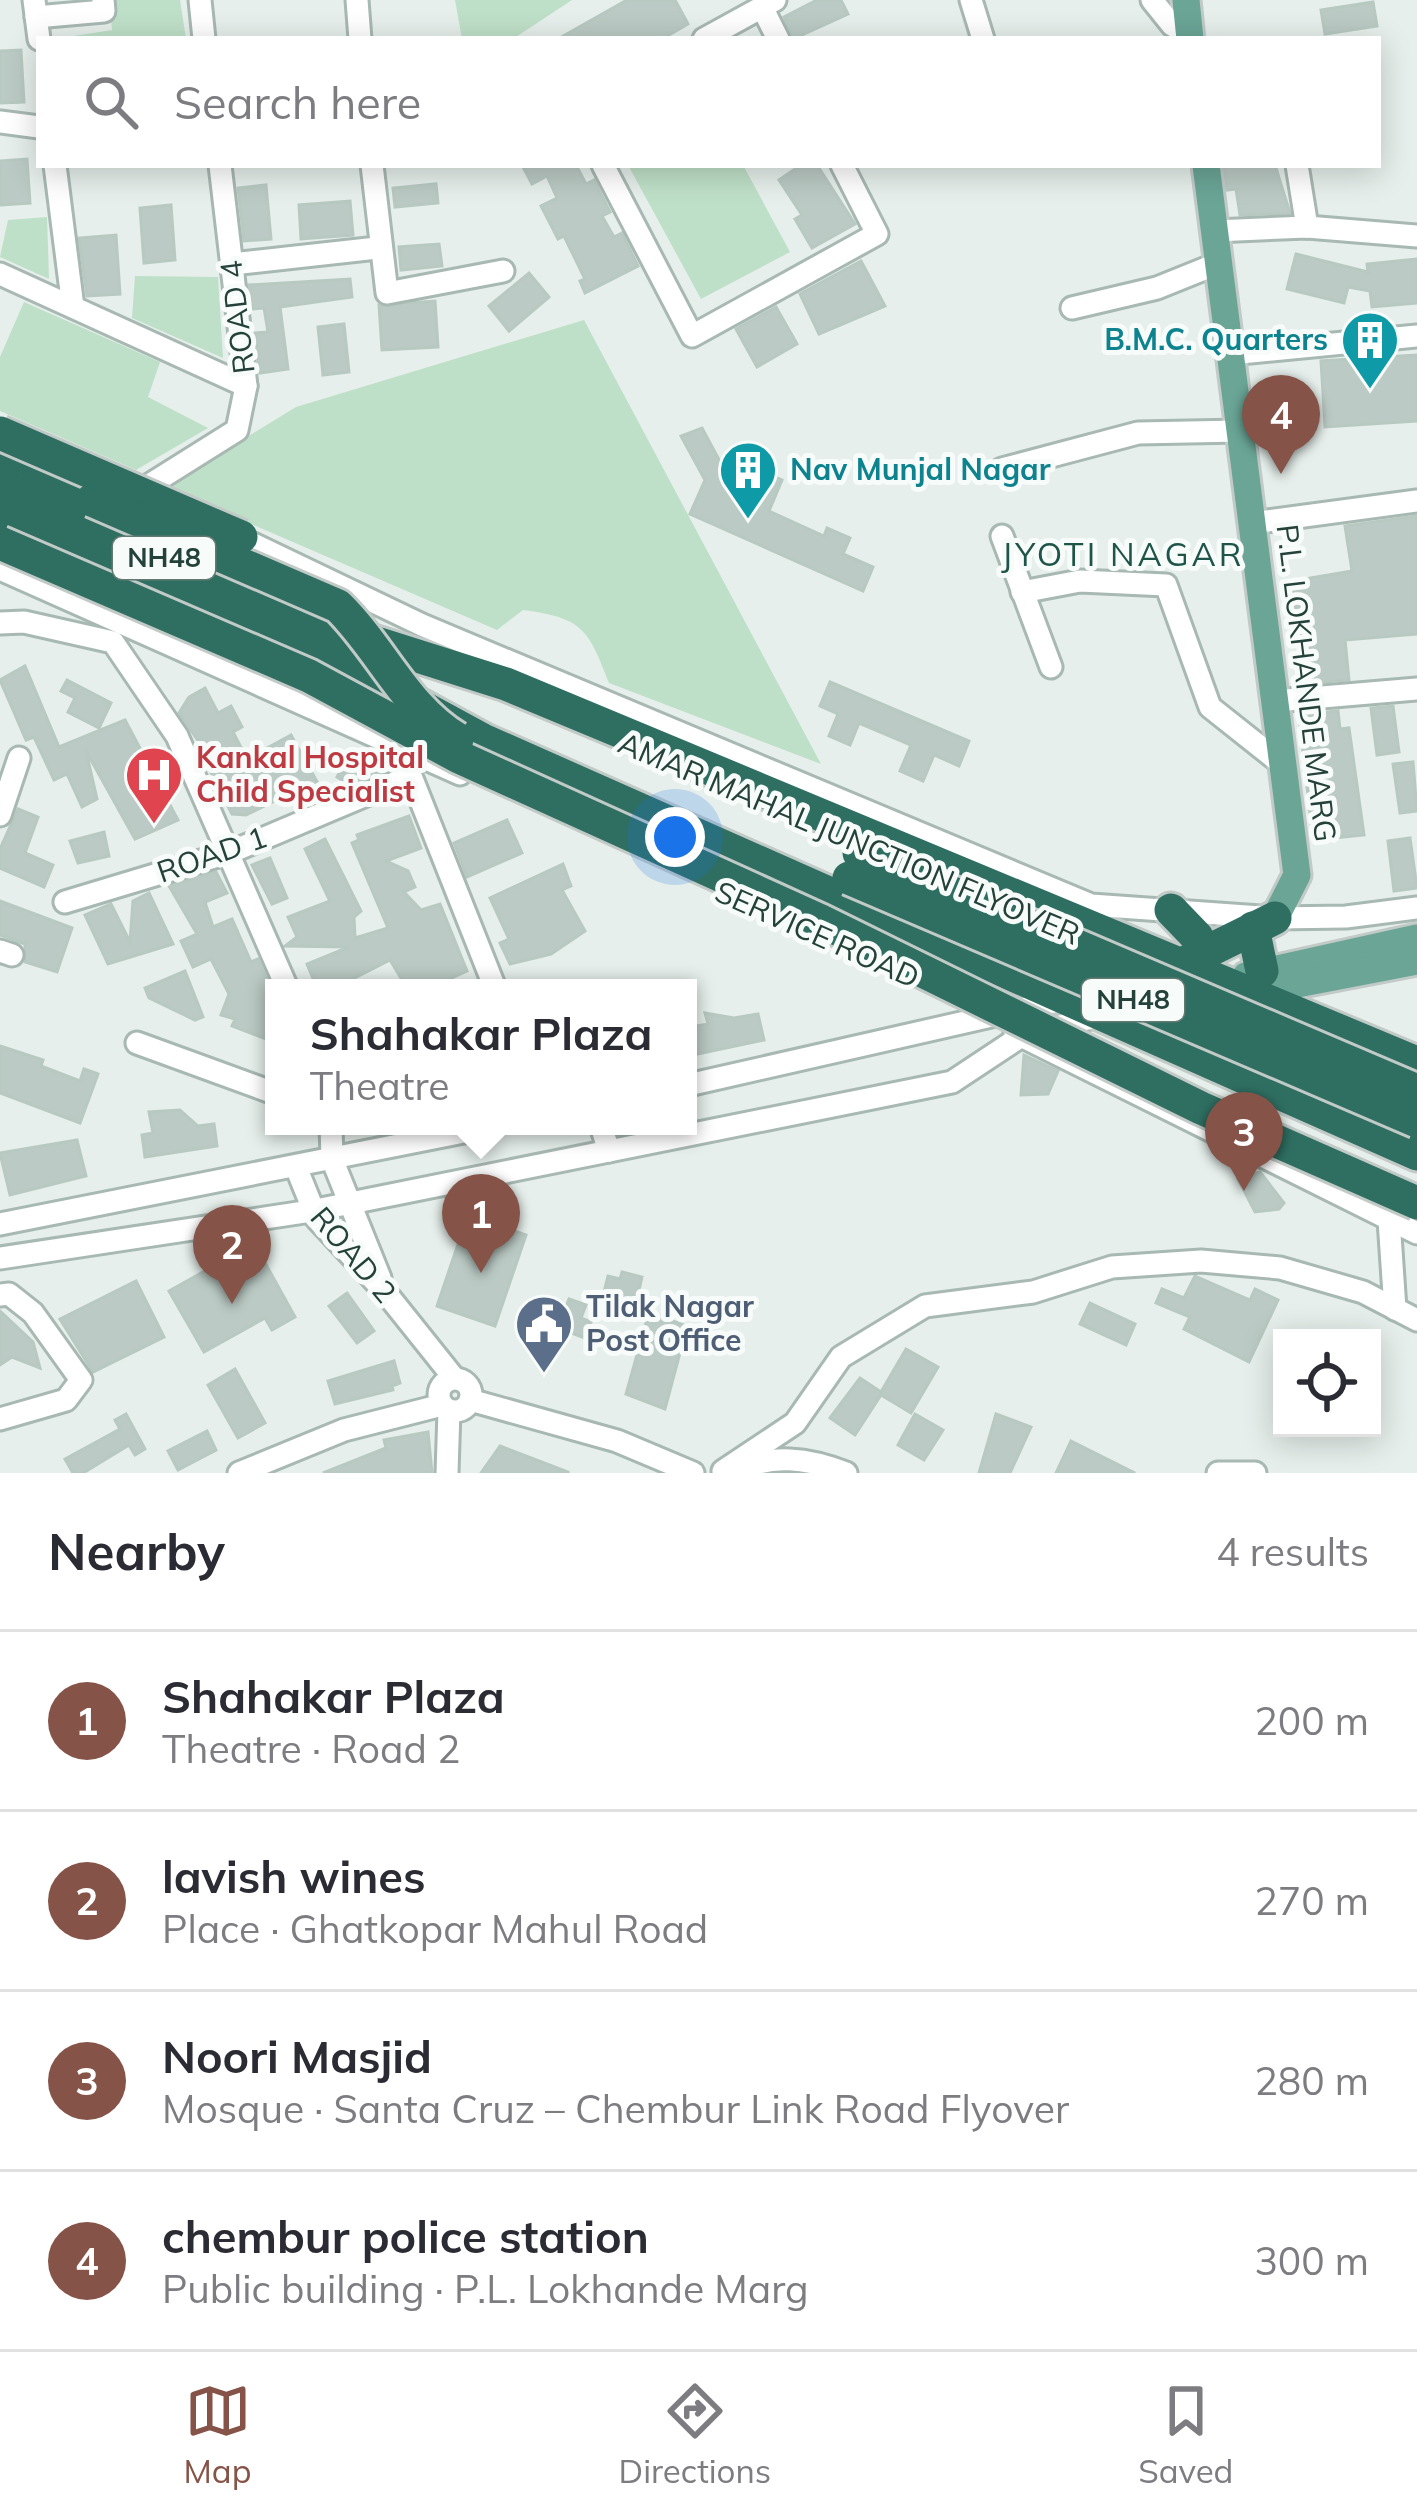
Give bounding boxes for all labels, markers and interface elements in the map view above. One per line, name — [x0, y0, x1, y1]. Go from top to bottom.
search box — [36, 36, 1381, 168]
icon: search — [78, 69, 144, 135]
text: Search here — [174, 74, 421, 130]
street label: ROAD 4 — [211, 258, 263, 376]
building icon: B.M.C. Quarters — [1339, 309, 1401, 391]
place label: B.M.C. Quarters — [1104, 320, 1328, 358]
pin: 4 — [1242, 375, 1320, 474]
building icon: Nav Munjal Nagar — [717, 439, 779, 521]
place label: Nav Munjal Nagar — [790, 450, 1051, 488]
street label: P.L. LOKHANDE MARG — [1269, 522, 1345, 844]
district label: JYOTI NAGAR — [1001, 533, 1245, 574]
road number: NH48 — [113, 537, 215, 579]
street label: AMAR MAHAL JUNCTION FLYOVER — [613, 723, 1086, 953]
place label: Kankal Hospital Child Specialist — [196, 738, 424, 810]
hospital icon: Kankal Hospital Child Specialist — [123, 744, 185, 826]
your location — [645, 807, 705, 867]
street label: ROAD 1 — [152, 818, 272, 891]
street label: SERVICE ROAD — [710, 872, 925, 996]
popup — [265, 979, 697, 1135]
road number: NH48 — [1082, 979, 1184, 1021]
text: Shahakar Plaza — [310, 1005, 652, 1061]
text: Theatre — [310, 1061, 450, 1110]
pin: 3 — [1205, 1092, 1283, 1191]
pin: 1 — [442, 1174, 520, 1273]
street label: ROAD 2 — [303, 1199, 405, 1310]
pin: 2 — [193, 1205, 271, 1304]
place label: Tilak Nagar Post Office — [586, 1287, 754, 1359]
public building icon: Tilak Nagar Post Office — [513, 1293, 575, 1375]
map controls — [1273, 1329, 1381, 1437]
button: locate — [1273, 1329, 1381, 1437]
text: Nearby — [48, 1519, 225, 1583]
text: 4 results — [1216, 1527, 1369, 1576]
text: Shahakar Plaza — [162, 1668, 505, 1724]
text: 1 — [75, 1696, 99, 1745]
text: 200 m — [1254, 1696, 1369, 1745]
text: Theatre · Road 2 — [162, 1724, 460, 1773]
text: lavish wines — [162, 1848, 425, 1904]
text: 2 — [75, 1876, 99, 1925]
text: 270 m — [1254, 1876, 1369, 1925]
text: Place · Ghatkopar Mahul Road — [162, 1904, 708, 1953]
text: Noori Masjid — [162, 2028, 432, 2084]
text: 3 — [75, 2056, 99, 2105]
text: 280 m — [1254, 2056, 1369, 2105]
text: Mosque · Santa Cruz – Chembur Link Road Flyover — [162, 2084, 1069, 2133]
text: chembur police station — [162, 2208, 649, 2264]
text: 4 — [75, 2236, 99, 2285]
text: 300 m — [1254, 2236, 1369, 2285]
text: Public building · P.L. Lokhande Marg — [162, 2264, 809, 2313]
tab: Map — [184, 2378, 251, 2491]
tab: Directions — [619, 2378, 771, 2491]
tab: Saved — [1138, 2378, 1233, 2491]

